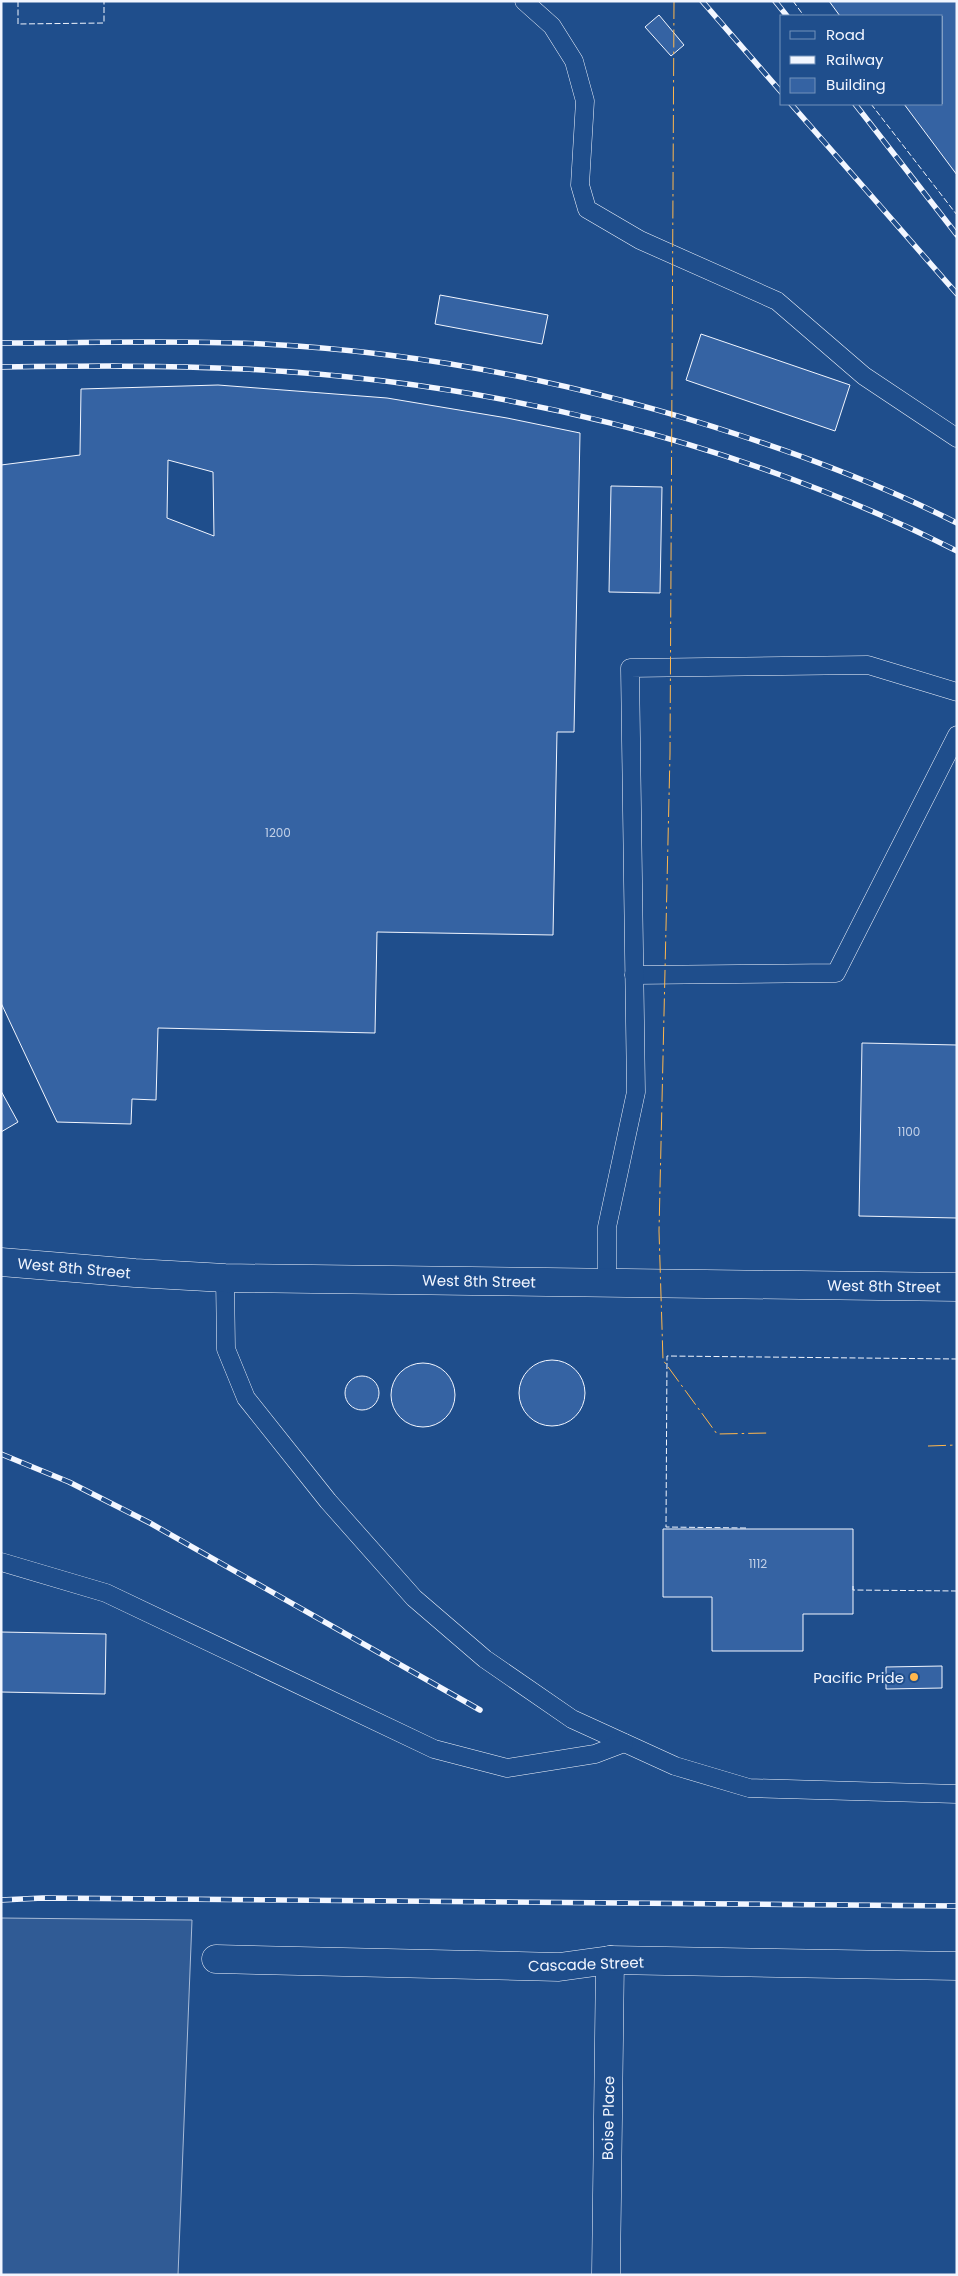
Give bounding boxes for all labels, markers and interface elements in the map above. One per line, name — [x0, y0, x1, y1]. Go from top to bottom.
legend — [780, 15, 943, 105]
text: Road — [826, 24, 865, 45]
text: Railway — [826, 49, 884, 70]
text: Building — [826, 74, 886, 95]
house number: 1200 — [265, 824, 291, 841]
house number: 1100 — [898, 1123, 920, 1140]
street label: West 8th Street — [16, 1253, 132, 1283]
street label: West 8th Street — [422, 1270, 536, 1292]
street label: West 8th Street — [827, 1275, 941, 1297]
house number: 1112 — [749, 1555, 767, 1572]
place label: Pacific Pride — [813, 1667, 904, 1688]
marker: Pacific Pride — [908, 1671, 920, 1683]
street label: Cascade Street — [528, 1951, 644, 1977]
street label: Boise Place — [597, 2076, 619, 2160]

